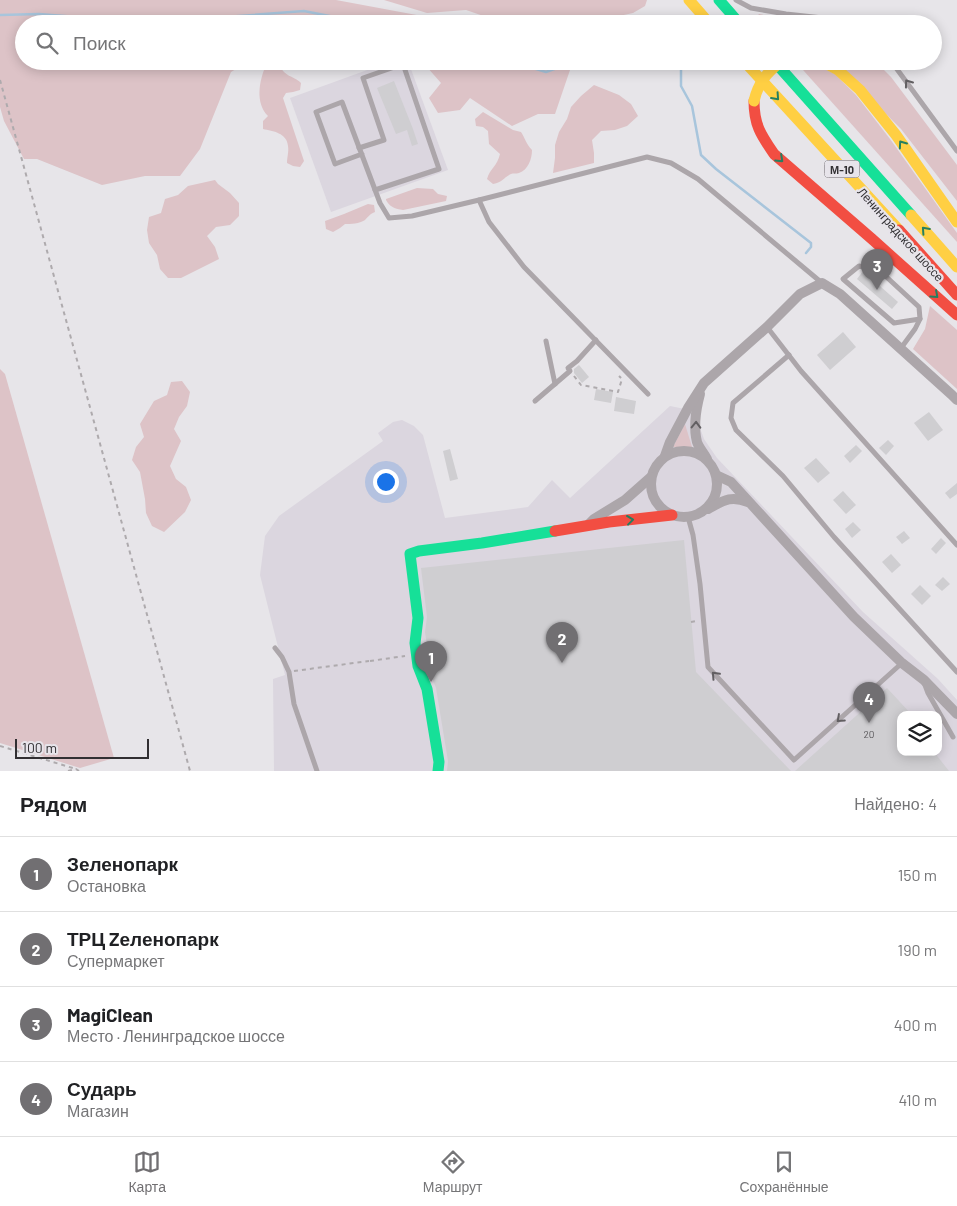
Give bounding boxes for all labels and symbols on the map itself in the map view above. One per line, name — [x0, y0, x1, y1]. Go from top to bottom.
one-way arrow — [905, 80, 913, 89]
one-way arrow — [771, 92, 780, 101]
one-way arrow — [899, 140, 908, 149]
one-way arrow — [774, 153, 783, 162]
road number: М-10 — [824, 160, 860, 178]
street label: Ленинградское шоссе — [854, 184, 947, 285]
one-way arrow — [921, 227, 930, 236]
pin: 3 — [861, 249, 893, 290]
one-way arrow — [929, 289, 938, 298]
one-way arrow — [691, 420, 701, 428]
your location — [373, 469, 399, 495]
one-way arrow — [626, 515, 634, 526]
pin: 2 — [546, 622, 578, 663]
pin: 1 — [415, 641, 447, 682]
one-way arrow — [712, 671, 721, 680]
pin: 4 — [853, 682, 885, 723]
one-way arrow — [836, 714, 845, 723]
house number: 20 — [863, 728, 875, 740]
scale bar — [15, 736, 149, 759]

